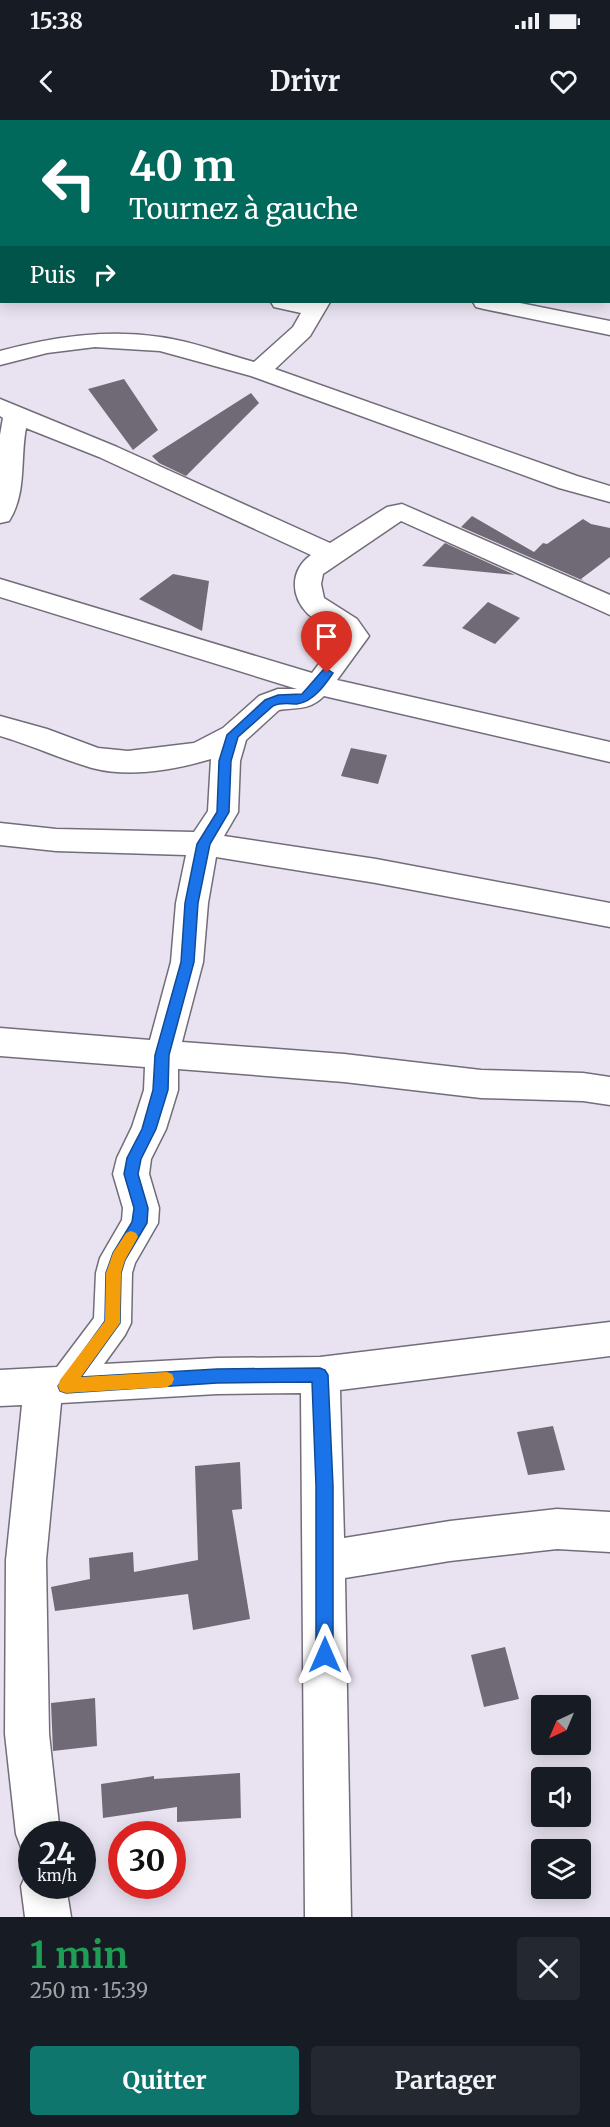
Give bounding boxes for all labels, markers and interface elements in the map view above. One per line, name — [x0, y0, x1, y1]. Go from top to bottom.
text: 15:38 — [30, 7, 83, 35]
text: Drivr — [270, 64, 340, 98]
icon: back — [30, 65, 63, 98]
icon: heart — [547, 65, 580, 98]
text: 40 m — [129, 140, 235, 192]
icon: left — [30, 144, 108, 222]
text: Tournez à gauche — [129, 192, 358, 226]
icon: right — [88, 258, 121, 291]
text: Puis — [30, 261, 76, 289]
pin — [301, 611, 352, 673]
icon: arrive — [310, 620, 343, 653]
position arrow — [293, 1623, 357, 1687]
north arrow — [531, 1695, 591, 1755]
map controls — [531, 1695, 591, 1899]
button: sound — [531, 1767, 591, 1827]
speed limit sign: 30 — [108, 1821, 186, 1899]
text: 24 — [39, 1834, 75, 1872]
button: layers — [531, 1839, 591, 1899]
text: km/h — [37, 1866, 77, 1885]
text: 1 min — [30, 1933, 128, 1978]
button: close — [517, 1937, 580, 2000]
text: 250 m · 15:39 — [30, 1978, 148, 2003]
button: Quitter — [30, 2046, 299, 2115]
button: Partager — [311, 2046, 580, 2115]

